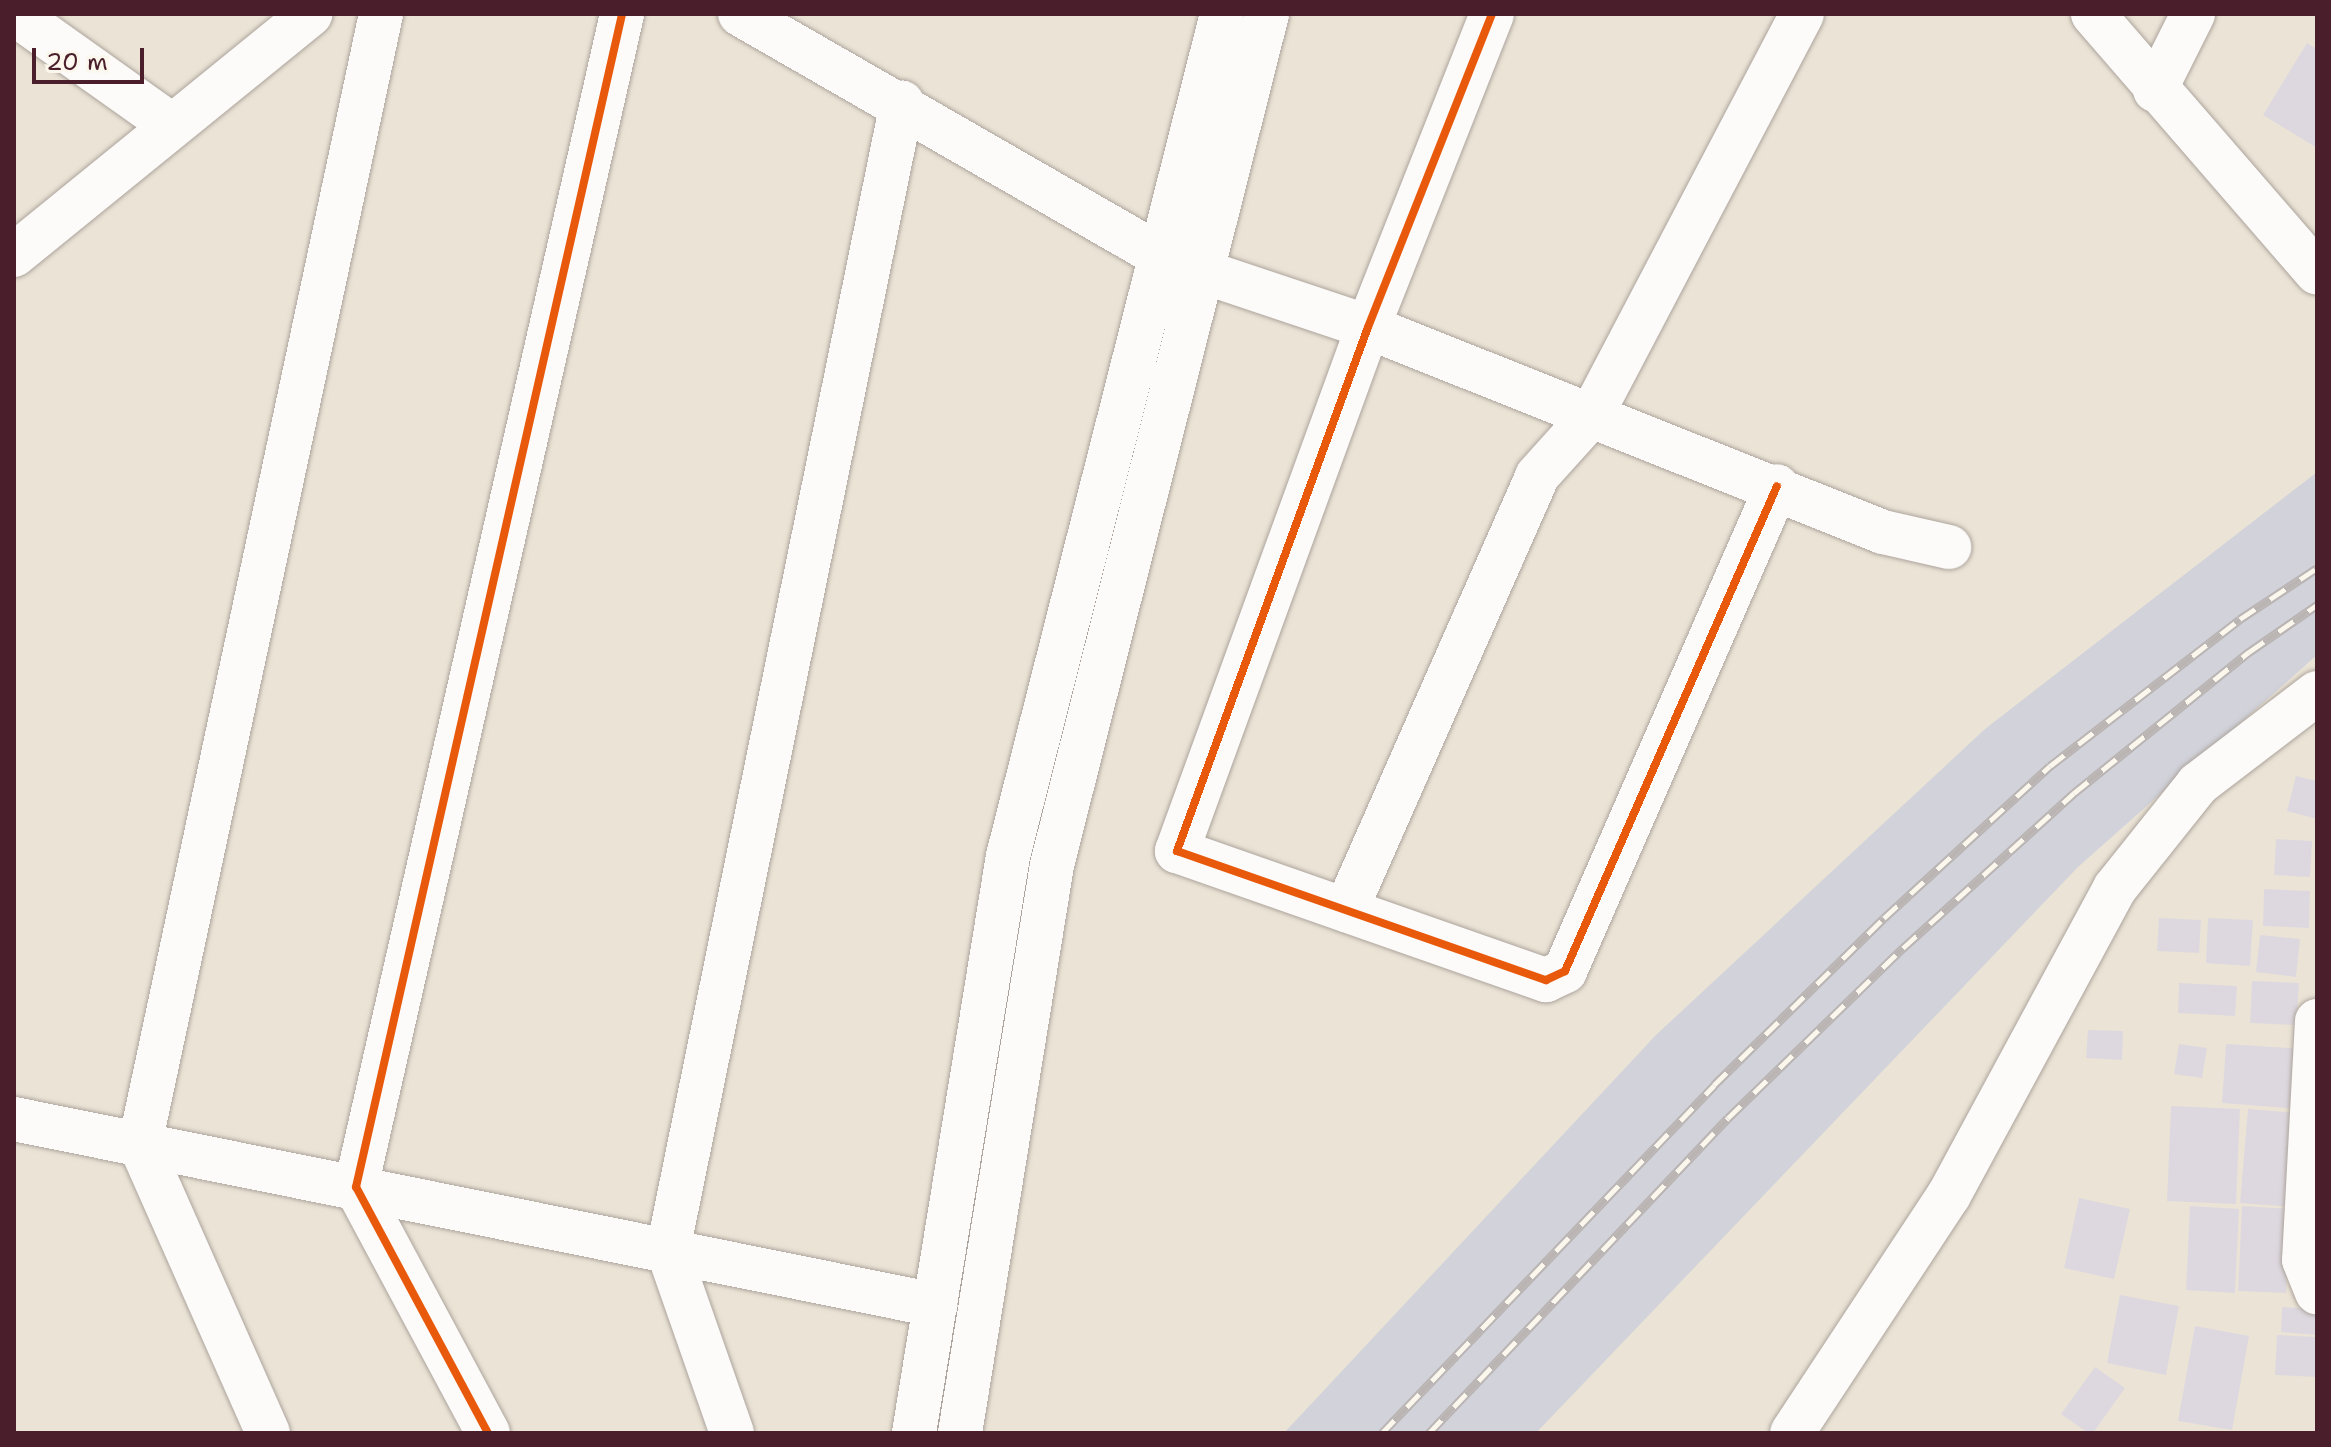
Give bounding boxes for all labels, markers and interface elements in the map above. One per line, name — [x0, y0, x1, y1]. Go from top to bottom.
scale bar — [36, 32, 148, 82]
text: 20 m — [46, 46, 108, 78]

